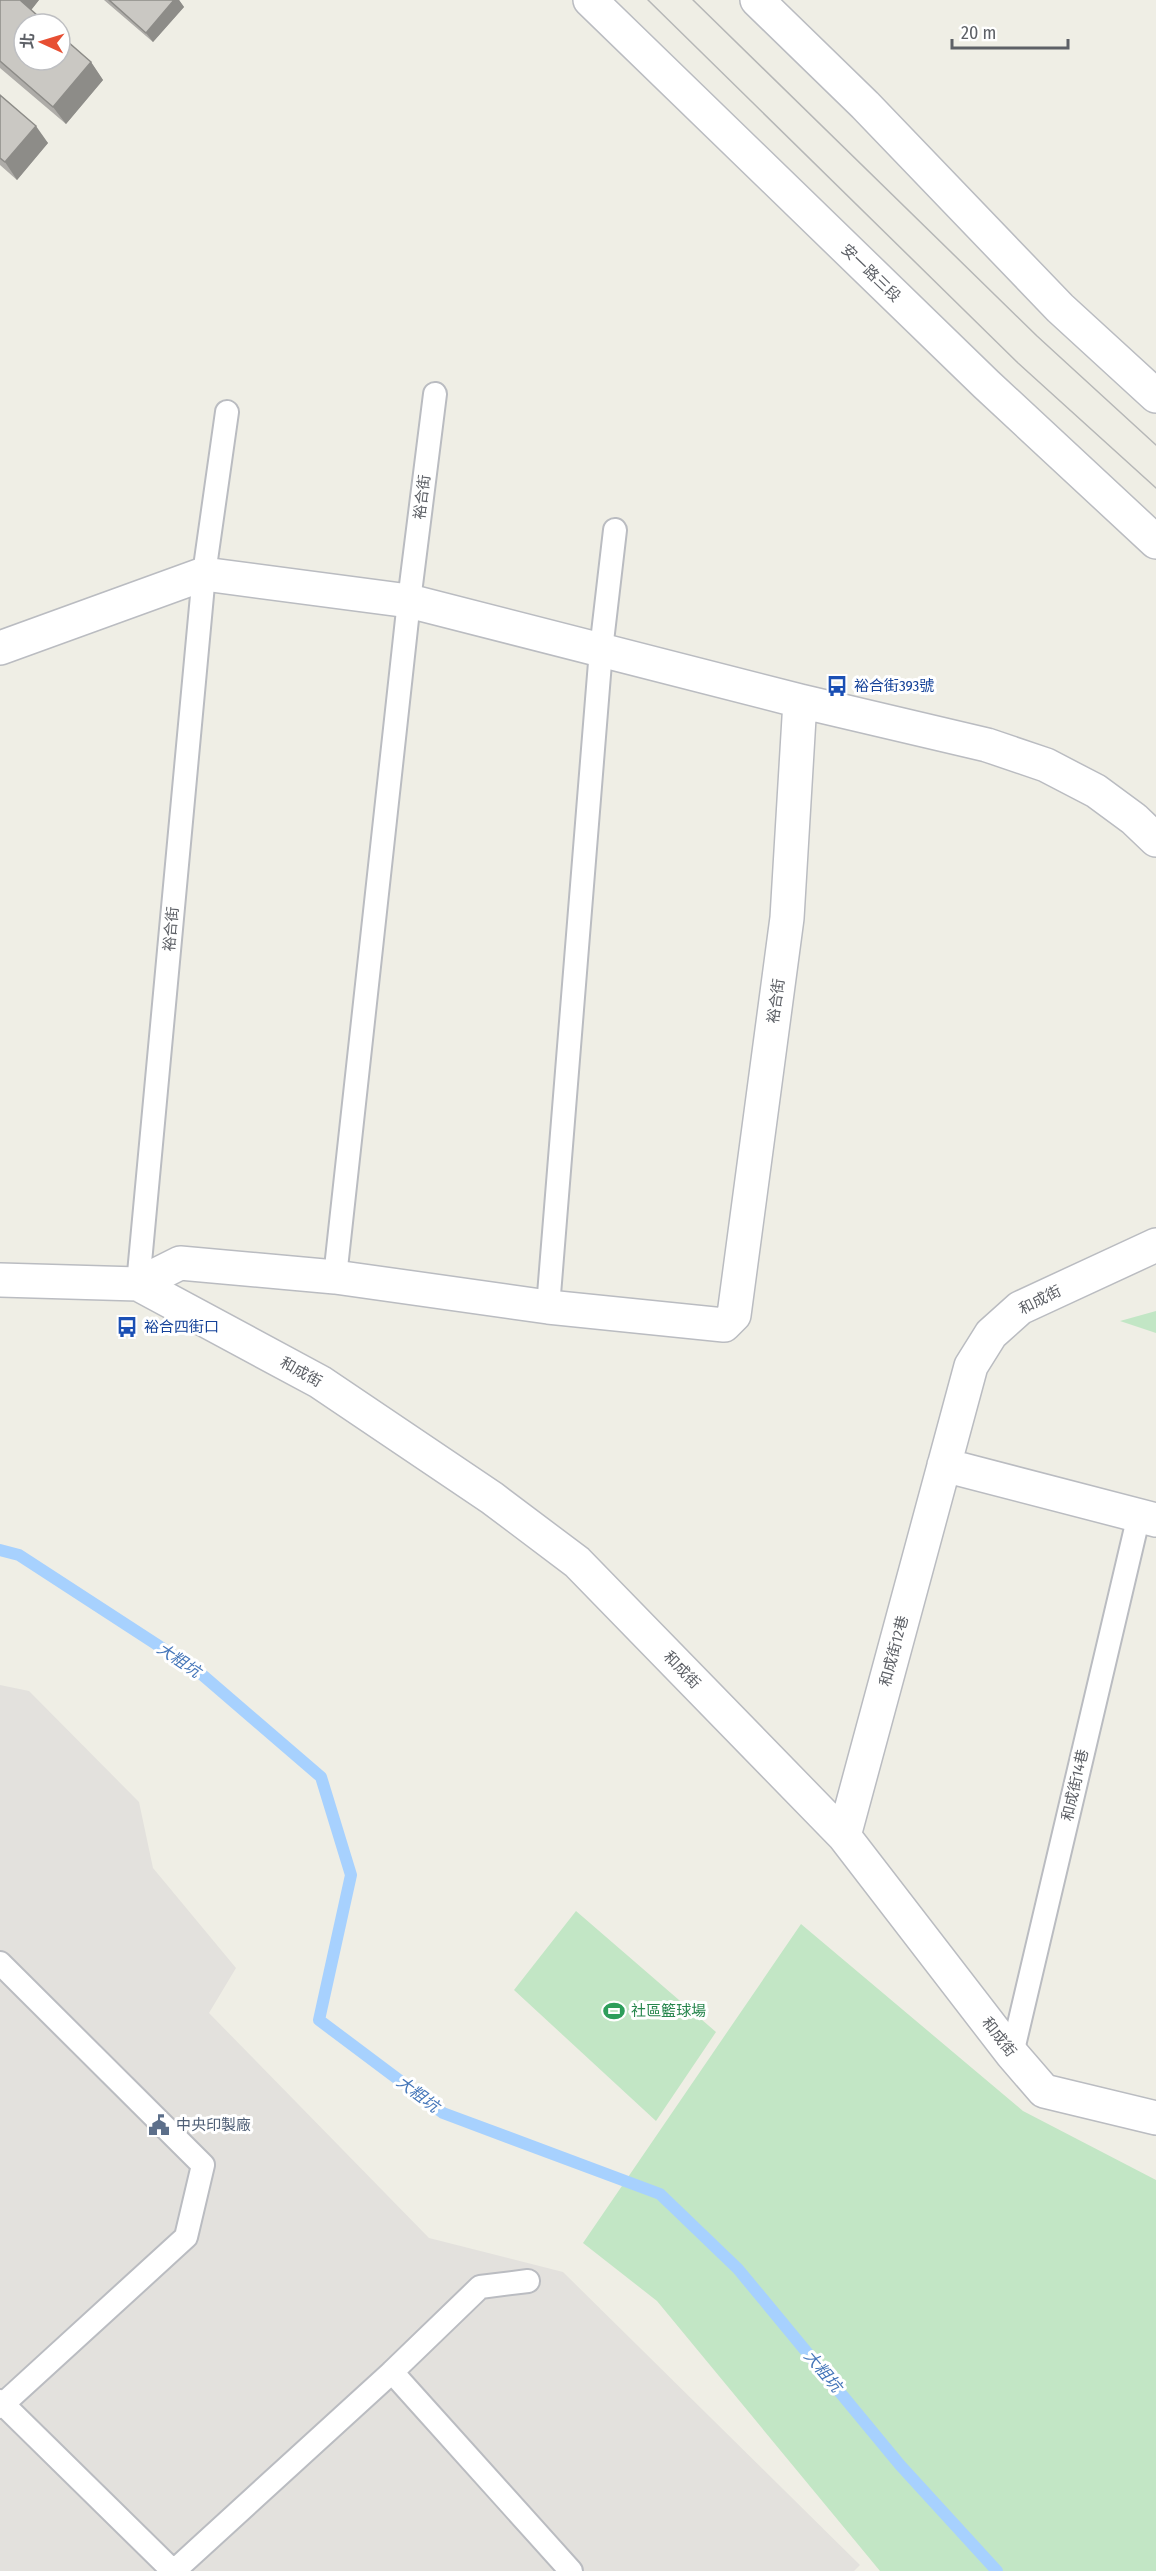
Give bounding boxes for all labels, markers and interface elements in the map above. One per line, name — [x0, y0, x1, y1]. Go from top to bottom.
north arrow — [12, 12, 72, 72]
scale bar — [952, 12, 1068, 50]
text: 20 m — [961, 22, 996, 44]
text: 北 — [17, 32, 38, 50]
street label: 安一路三段 — [838, 240, 904, 306]
street label: 裕合街 — [410, 474, 434, 520]
bus stop icon: 裕合街393號 — [825, 674, 849, 698]
place label: 裕合街393號 — [854, 677, 934, 695]
street label: 裕合街 — [160, 906, 182, 952]
street label: 裕合街 — [764, 977, 788, 1025]
street label: 和成街 — [1016, 1282, 1064, 1318]
bus stop icon: 裕合四街口 — [115, 1315, 139, 1339]
place label: 裕合四街口 — [144, 1318, 219, 1336]
street label: 和成街 — [277, 1353, 325, 1391]
street label: 和成街12巷 — [876, 1614, 912, 1688]
water label: 大粗坑 — [154, 1639, 206, 1682]
street label: 和成街 — [660, 1648, 704, 1692]
street label: 和成街14巷 — [1058, 1747, 1092, 1823]
sports icon: 社區籃球場 — [602, 1999, 626, 2023]
place label: 社區籃球場 — [631, 2002, 706, 2020]
street label: 和成街 — [978, 2014, 1020, 2060]
water label: 大粗坑 — [393, 2072, 444, 2117]
public building icon: 中央印製廠 — [147, 2113, 171, 2137]
place label: 中央印製廠 — [176, 2116, 251, 2134]
water label: 大粗坑 — [800, 2347, 847, 2397]

